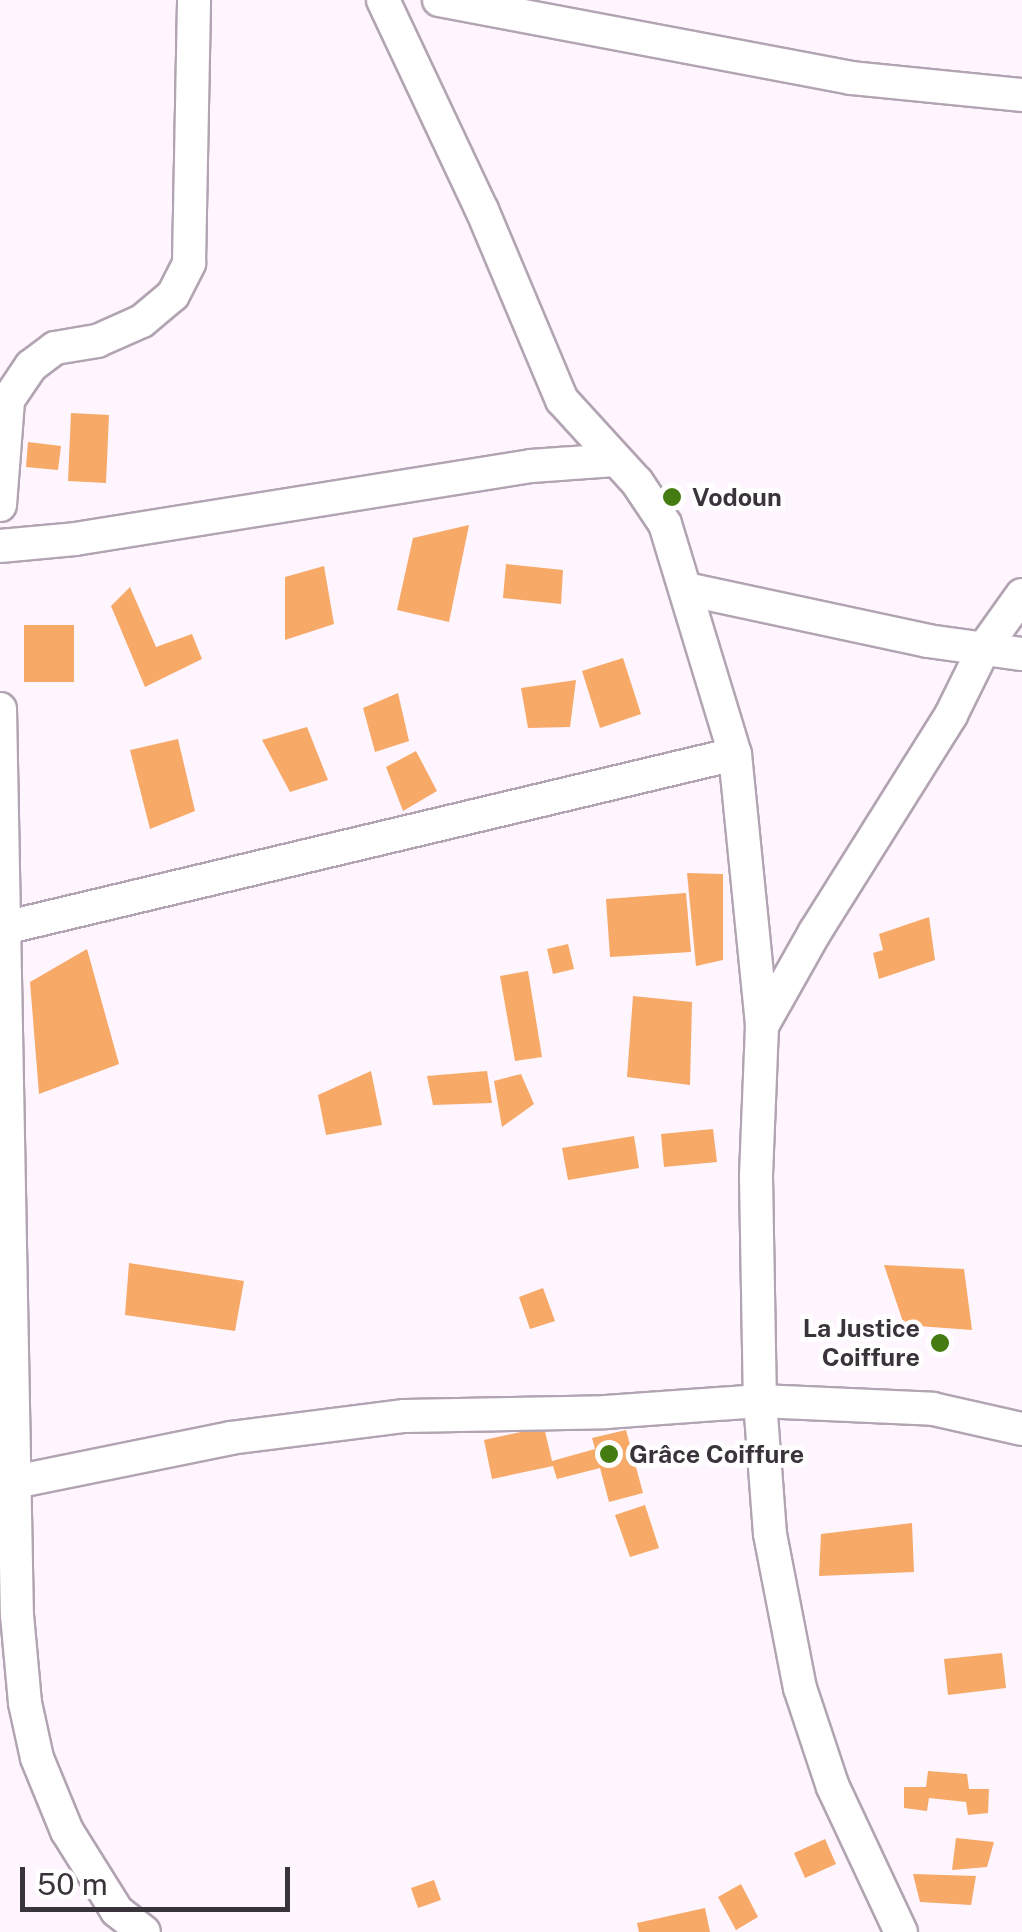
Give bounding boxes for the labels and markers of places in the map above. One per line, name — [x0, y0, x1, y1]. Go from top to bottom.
place label: Vodoun — [692, 482, 782, 512]
marker: Vodoun — [661, 486, 683, 508]
place label: La Justice Coiffure — [803, 1314, 920, 1373]
marker: La Justice Coiffure — [929, 1332, 951, 1354]
place label: Grâce Coiffure — [629, 1439, 804, 1469]
marker: Grâce Coiffure — [598, 1443, 620, 1465]

